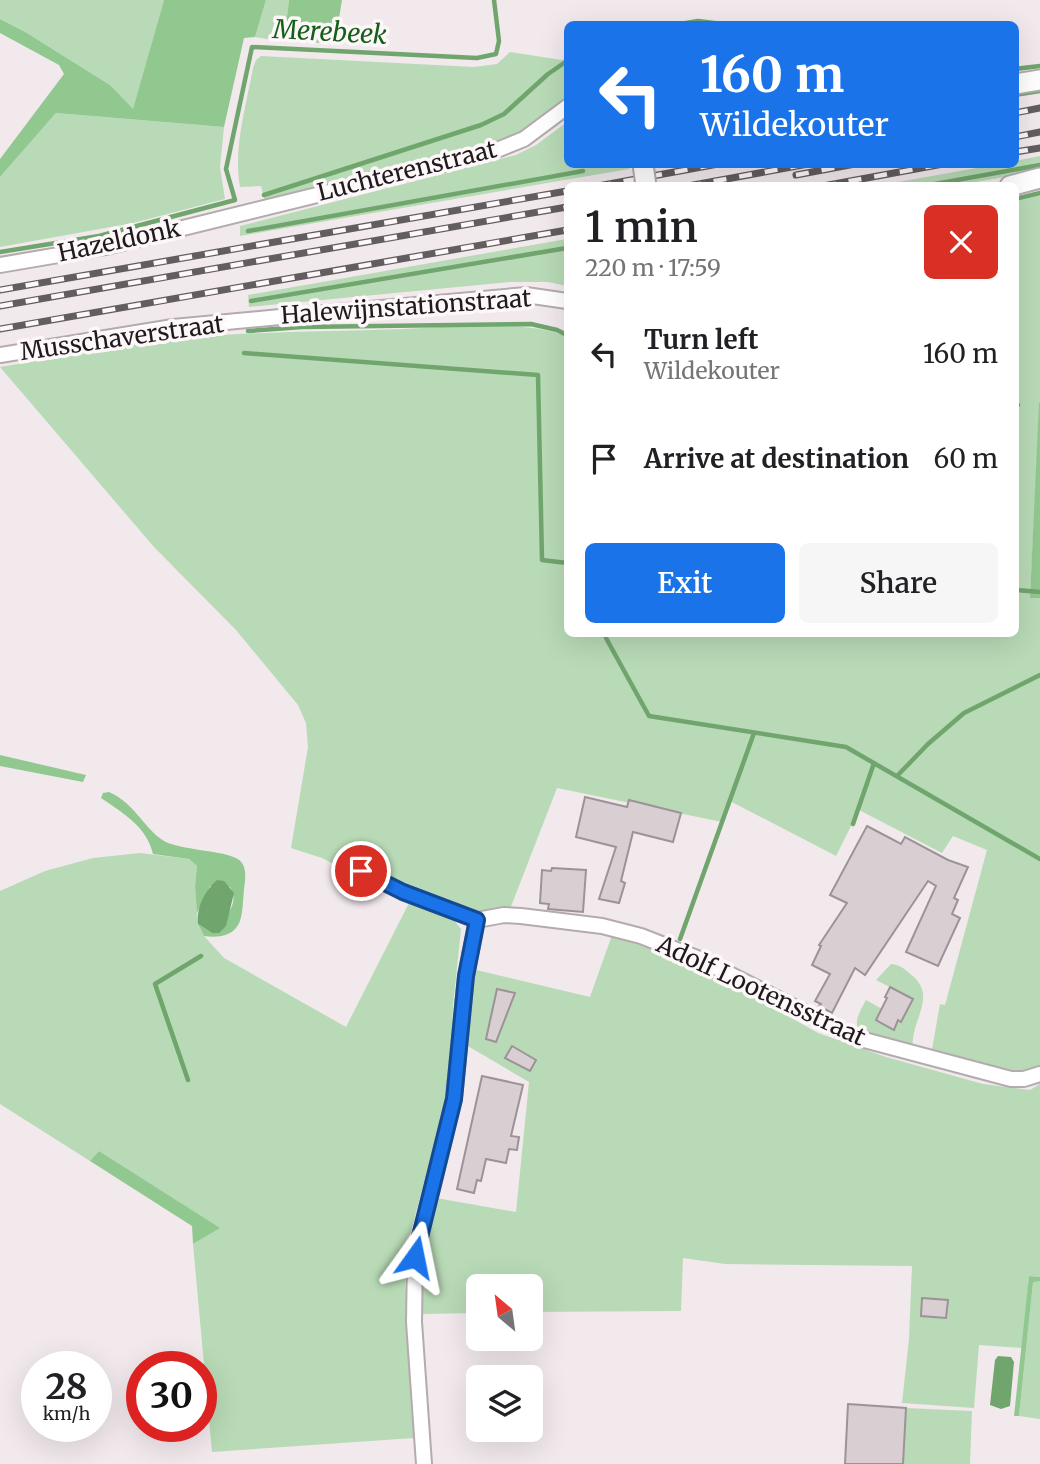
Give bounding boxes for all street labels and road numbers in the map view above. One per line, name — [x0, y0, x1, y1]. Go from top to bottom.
street label: Luchterenstraat — [314, 133, 500, 208]
street label: Hazeldonk — [55, 212, 184, 269]
street label: Halewijnstationstraat — [280, 282, 533, 331]
street label: Musschaverstraat — [18, 308, 226, 367]
street label: Adolf Lootensstraat — [651, 928, 871, 1053]

